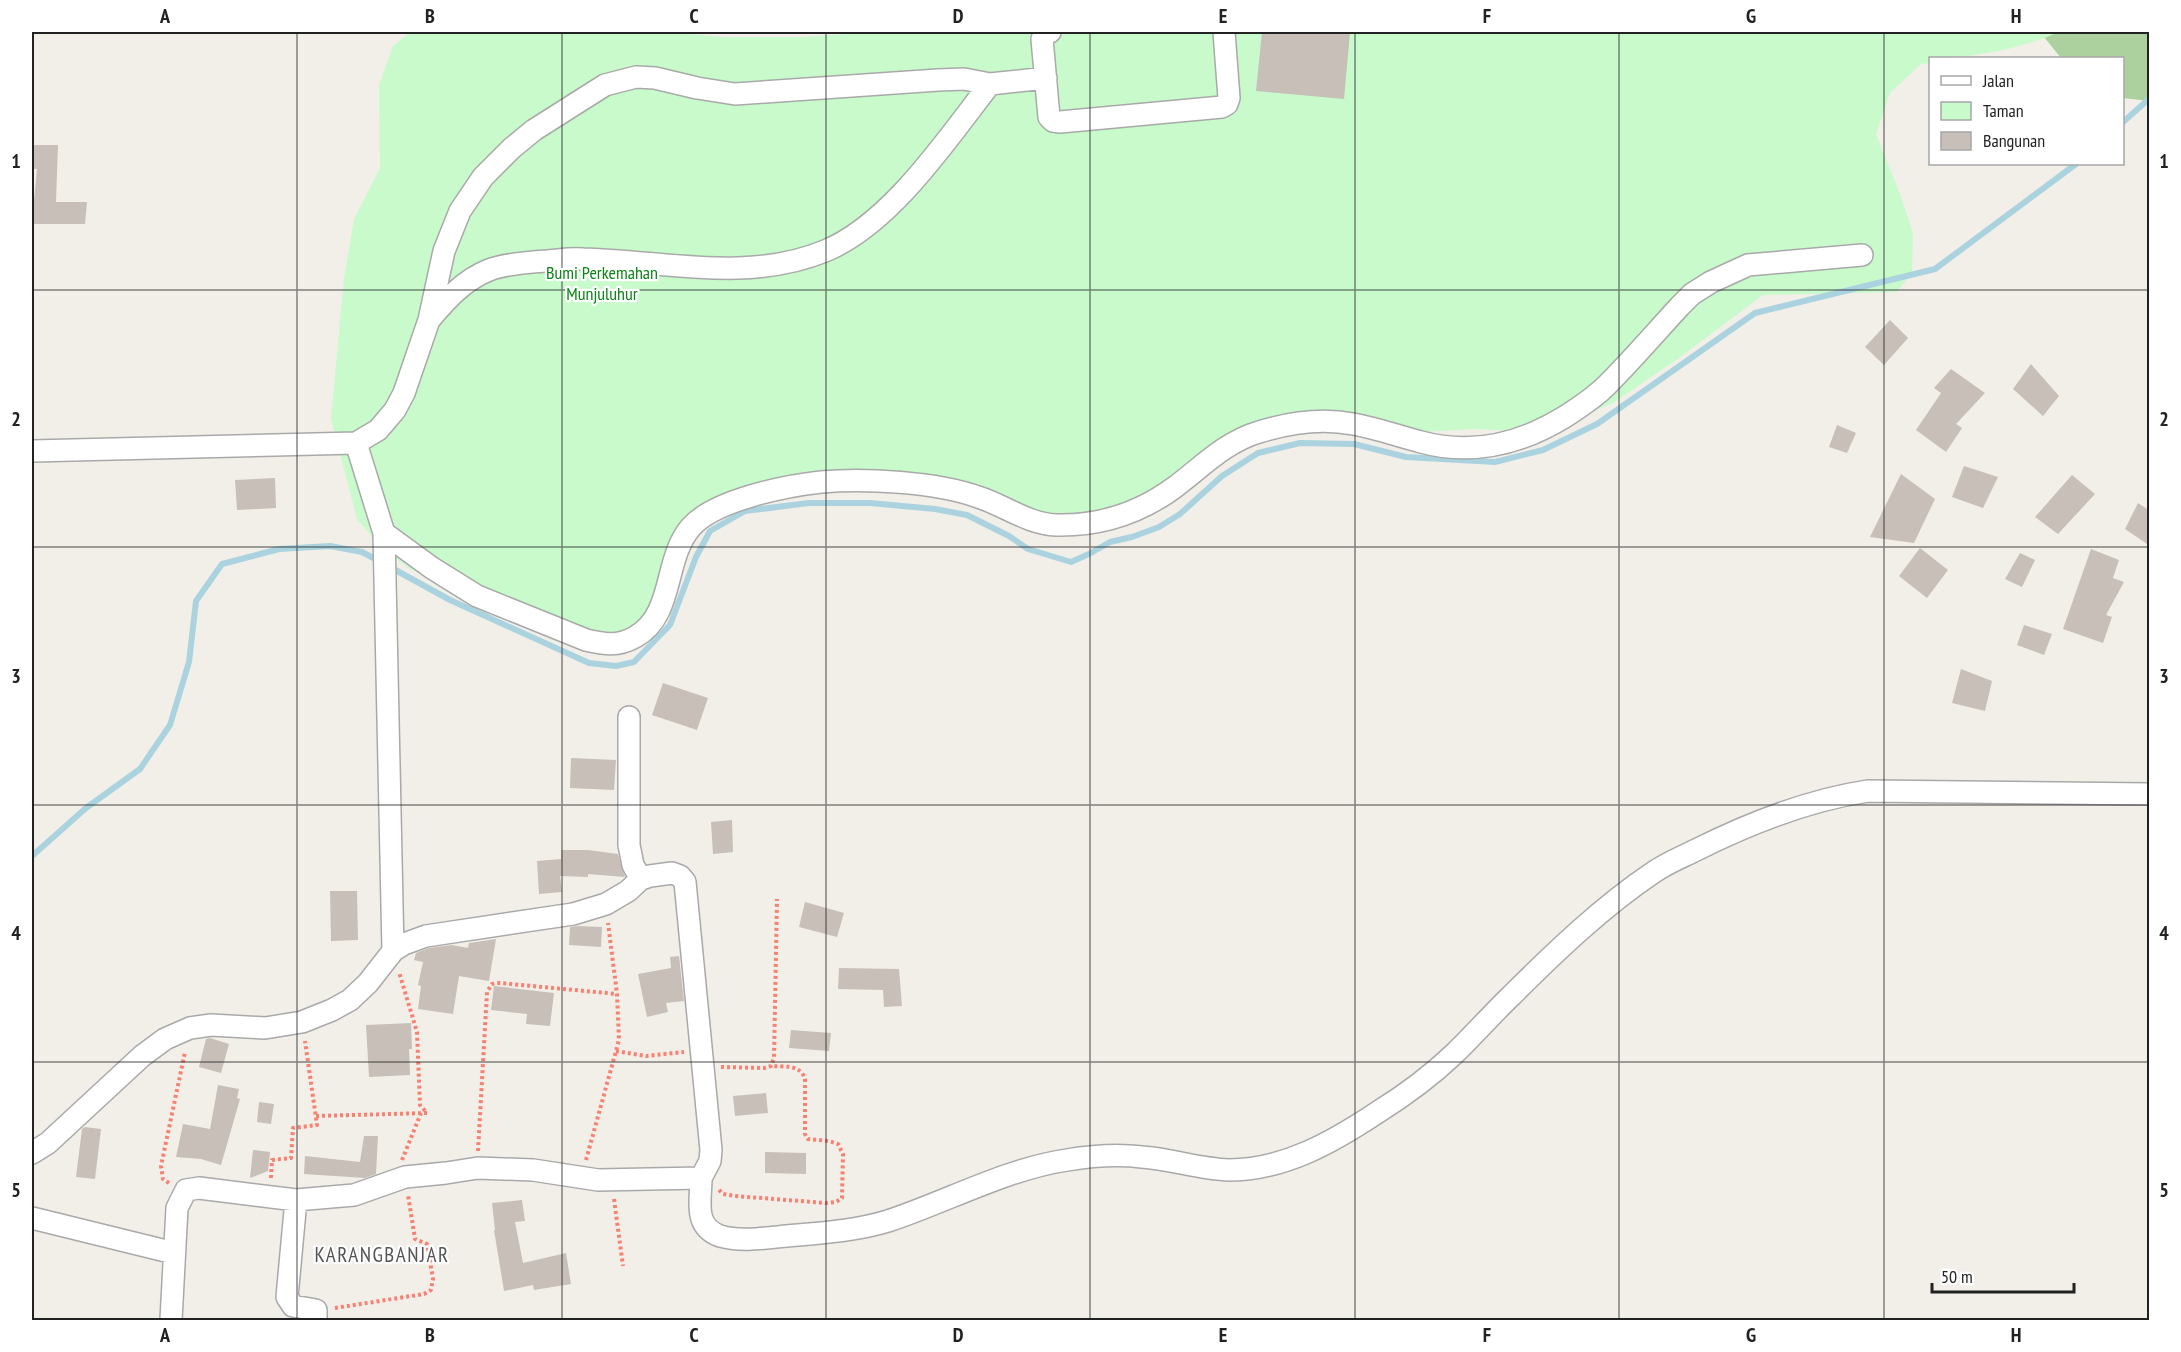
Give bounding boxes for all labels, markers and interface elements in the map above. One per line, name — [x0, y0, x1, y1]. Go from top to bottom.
text: A — [159, 3, 171, 29]
text: B — [425, 3, 435, 29]
text: C — [689, 3, 699, 29]
text: D — [953, 3, 964, 29]
text: E — [1219, 3, 1227, 29]
text: F — [1483, 3, 1491, 29]
text: G — [1746, 3, 1756, 29]
text: H — [2011, 3, 2021, 29]
legend — [1929, 57, 2124, 165]
text: Jalan — [1982, 69, 2014, 92]
text: Taman — [1983, 99, 2024, 122]
text: Bangunan — [1983, 129, 2045, 152]
text: 1 — [11, 148, 21, 174]
text: 1 — [2159, 148, 2169, 174]
park label: Bumi Perkemahan Munjuluhur — [546, 261, 658, 305]
text: 2 — [11, 406, 21, 432]
text: 2 — [2159, 406, 2169, 432]
text: 3 — [11, 663, 21, 689]
text: 3 — [2159, 663, 2169, 689]
text: 4 — [11, 920, 21, 946]
text: 4 — [2159, 920, 2169, 946]
text: 5 — [11, 1177, 21, 1203]
text: 5 — [2159, 1177, 2169, 1203]
district label: KARANGBANJAR — [314, 1241, 450, 1268]
scale bar — [1932, 1256, 2074, 1294]
text: 50 m — [1941, 1265, 1973, 1288]
text: A — [159, 1322, 171, 1348]
text: B — [425, 1322, 435, 1348]
text: C — [689, 1322, 699, 1348]
text: D — [953, 1322, 964, 1348]
text: E — [1219, 1322, 1227, 1348]
text: F — [1483, 1322, 1491, 1348]
text: G — [1746, 1322, 1756, 1348]
text: H — [2011, 1322, 2021, 1348]

